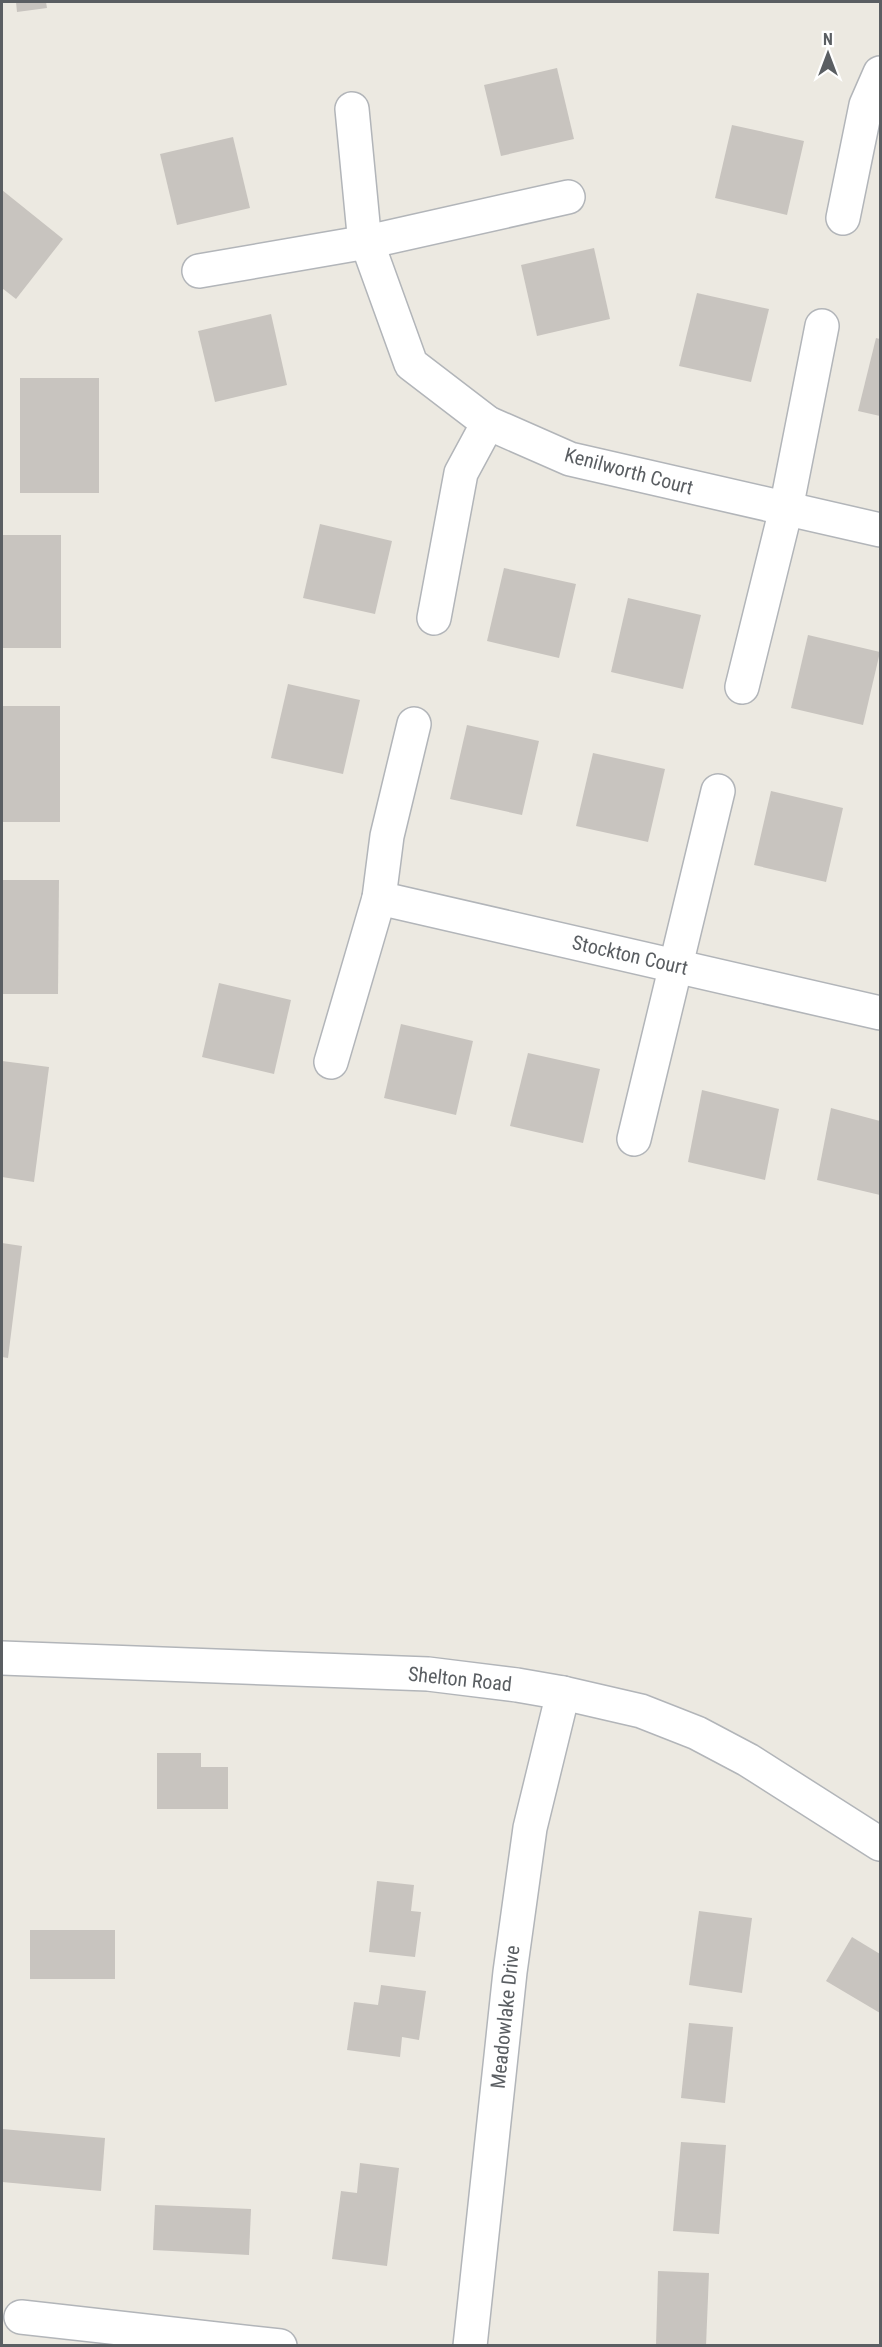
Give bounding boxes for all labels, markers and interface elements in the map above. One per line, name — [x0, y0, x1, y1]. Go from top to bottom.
north arrow — [798, 24, 858, 84]
text: N — [823, 30, 833, 49]
street label: Kenilworth Court — [562, 442, 696, 500]
street label: Stockton Court — [570, 930, 690, 980]
street label: Shelton Road — [407, 1662, 513, 1696]
street label: Meadowlake Drive — [486, 1944, 524, 2090]

